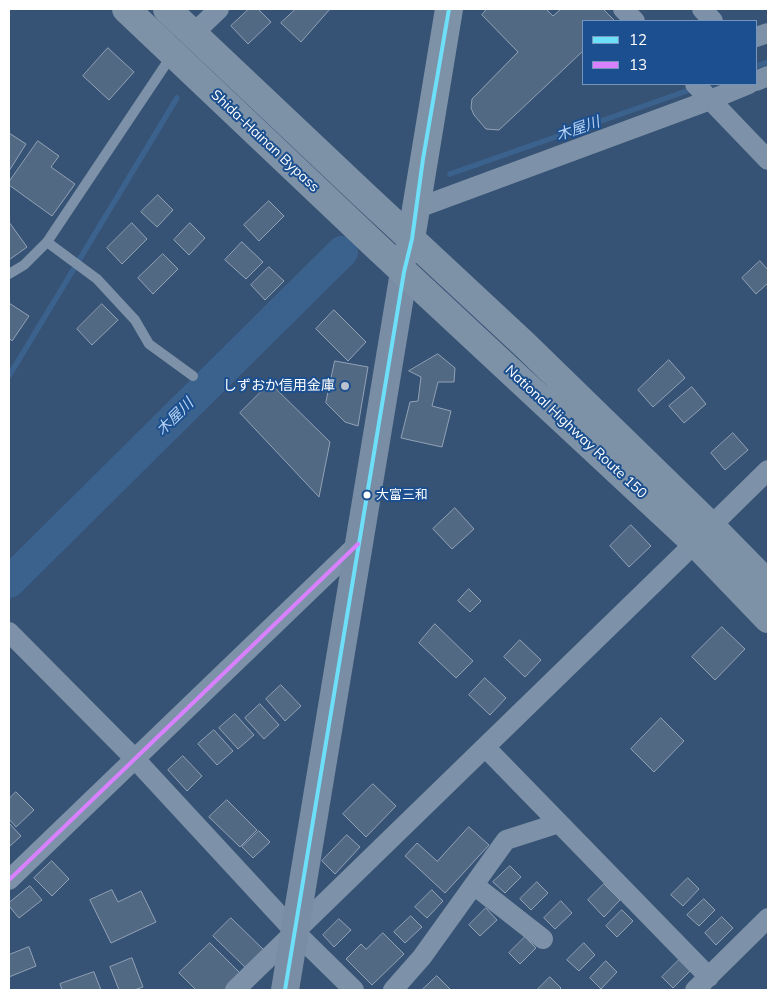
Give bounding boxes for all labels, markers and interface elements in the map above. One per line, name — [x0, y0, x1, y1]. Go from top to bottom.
legend — [582, 20, 757, 85]
text: 12 — [629, 30, 647, 49]
text: 13 — [629, 55, 647, 74]
street label: Shida-Hainan Bypass — [207, 87, 323, 195]
water label: 木屋川 — [554, 113, 602, 145]
street label: National Highway Route 150 — [502, 362, 650, 502]
place label: しずおか信用金庫 — [223, 378, 335, 394]
marker: しずおか信用金庫 — [339, 380, 351, 392]
water label: 木屋川 — [153, 395, 197, 439]
place label: 大富三和 — [376, 487, 428, 503]
marker: 大富三和 — [362, 490, 372, 500]

